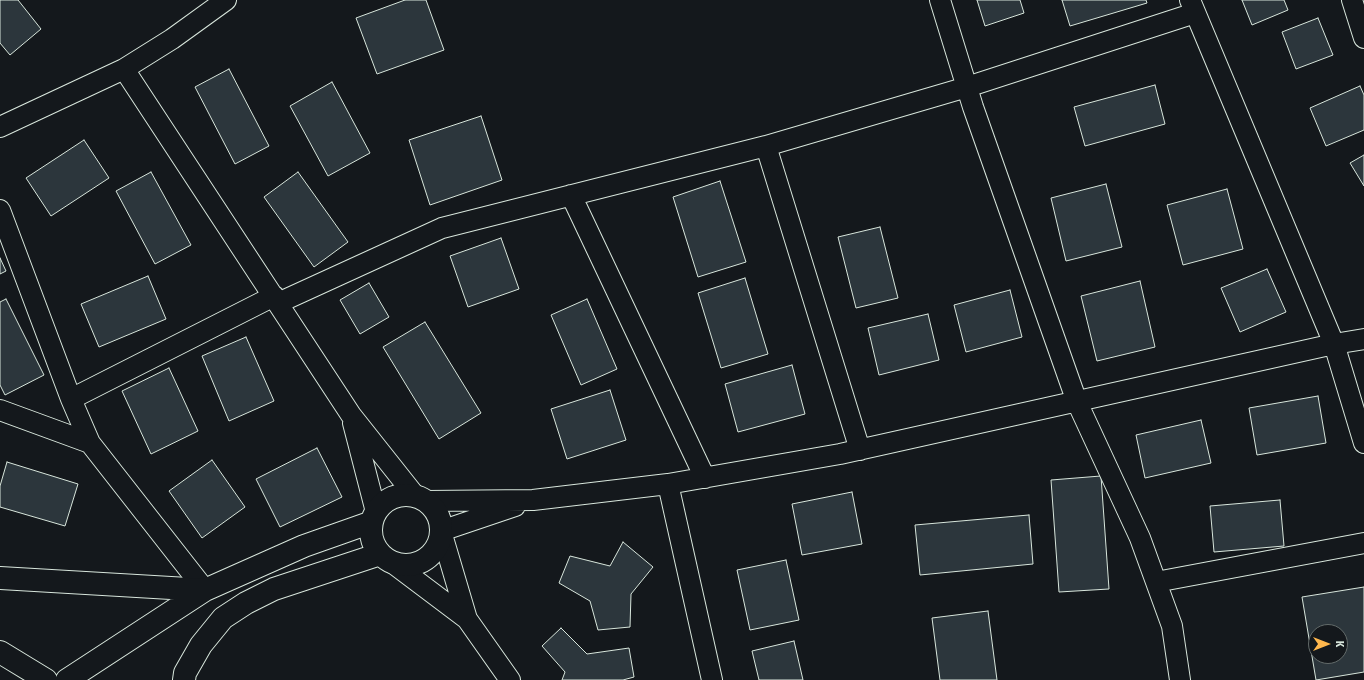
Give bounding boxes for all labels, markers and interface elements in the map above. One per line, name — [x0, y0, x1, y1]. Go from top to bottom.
north arrow — [1308, 624, 1348, 664]
text: K — [1333, 641, 1346, 647]

